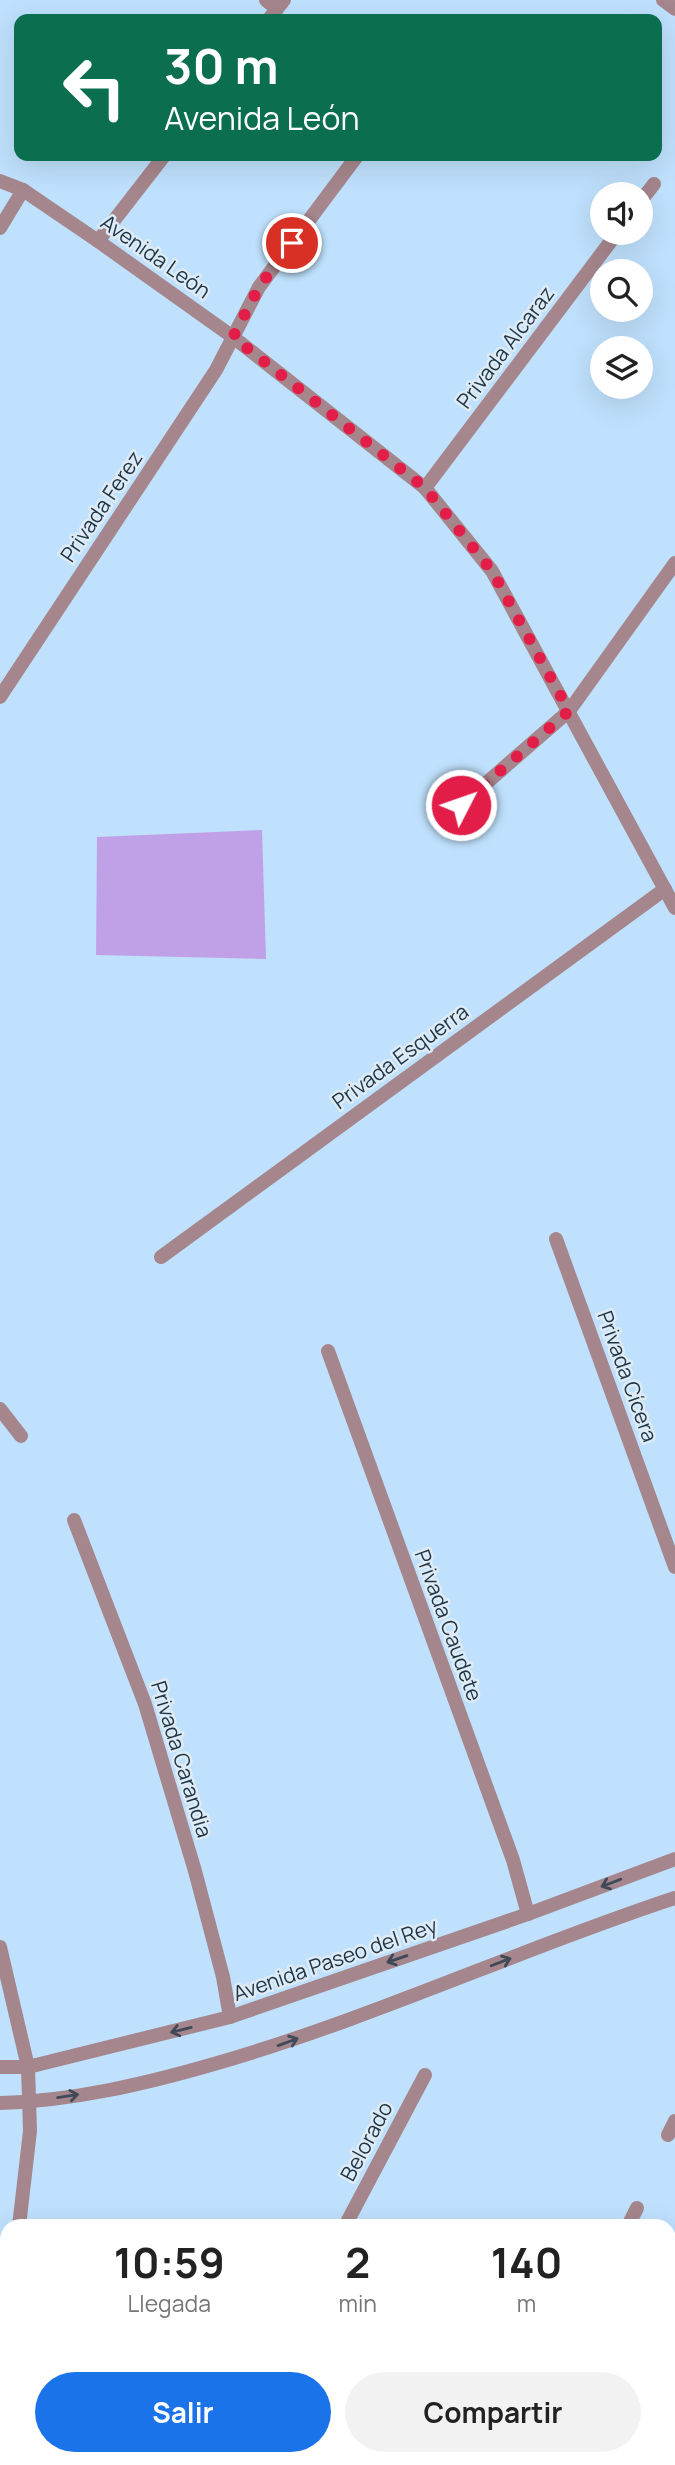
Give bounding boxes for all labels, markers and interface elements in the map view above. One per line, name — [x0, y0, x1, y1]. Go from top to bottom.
text: 30 m — [164, 32, 279, 99]
icon: left — [49, 42, 140, 133]
text: Avenida León — [164, 96, 359, 140]
map controls — [590, 182, 653, 399]
button: sound — [590, 182, 653, 245]
street label: Avenida León — [95, 208, 217, 304]
pin — [262, 213, 322, 273]
icon: arrive — [273, 224, 311, 262]
button: search — [590, 259, 653, 322]
street label: Privada Alcaraz — [450, 280, 560, 414]
button: layers — [590, 336, 653, 399]
street label: Privada Ferez — [53, 445, 149, 567]
position arrow — [424, 768, 498, 842]
street label: Privada Esquerra — [326, 997, 474, 1115]
street label: Privada Cícera — [591, 1307, 665, 1445]
street label: Privada Caudete — [409, 1545, 489, 1705]
street label: Privada Carandia — [145, 1677, 219, 1841]
one-way arrow — [601, 1877, 623, 1890]
street label: Avenida Paseo del Rey — [229, 1911, 441, 2007]
one-way arrow — [386, 1953, 408, 1966]
one-way arrow — [490, 1955, 512, 1967]
one-way arrow — [170, 2023, 193, 2037]
one-way arrow — [277, 2034, 299, 2047]
one-way arrow — [56, 2089, 79, 2102]
street label: Belorado — [333, 2096, 399, 2186]
text: 10:59 — [114, 2233, 225, 2291]
text: 2 — [345, 2233, 370, 2291]
text: 140 — [491, 2233, 562, 2291]
text: Llegada — [128, 2287, 211, 2319]
text: min — [338, 2287, 377, 2319]
text: m — [517, 2287, 536, 2319]
button: Salir — [35, 2372, 331, 2452]
button: Compartir — [345, 2372, 641, 2452]

